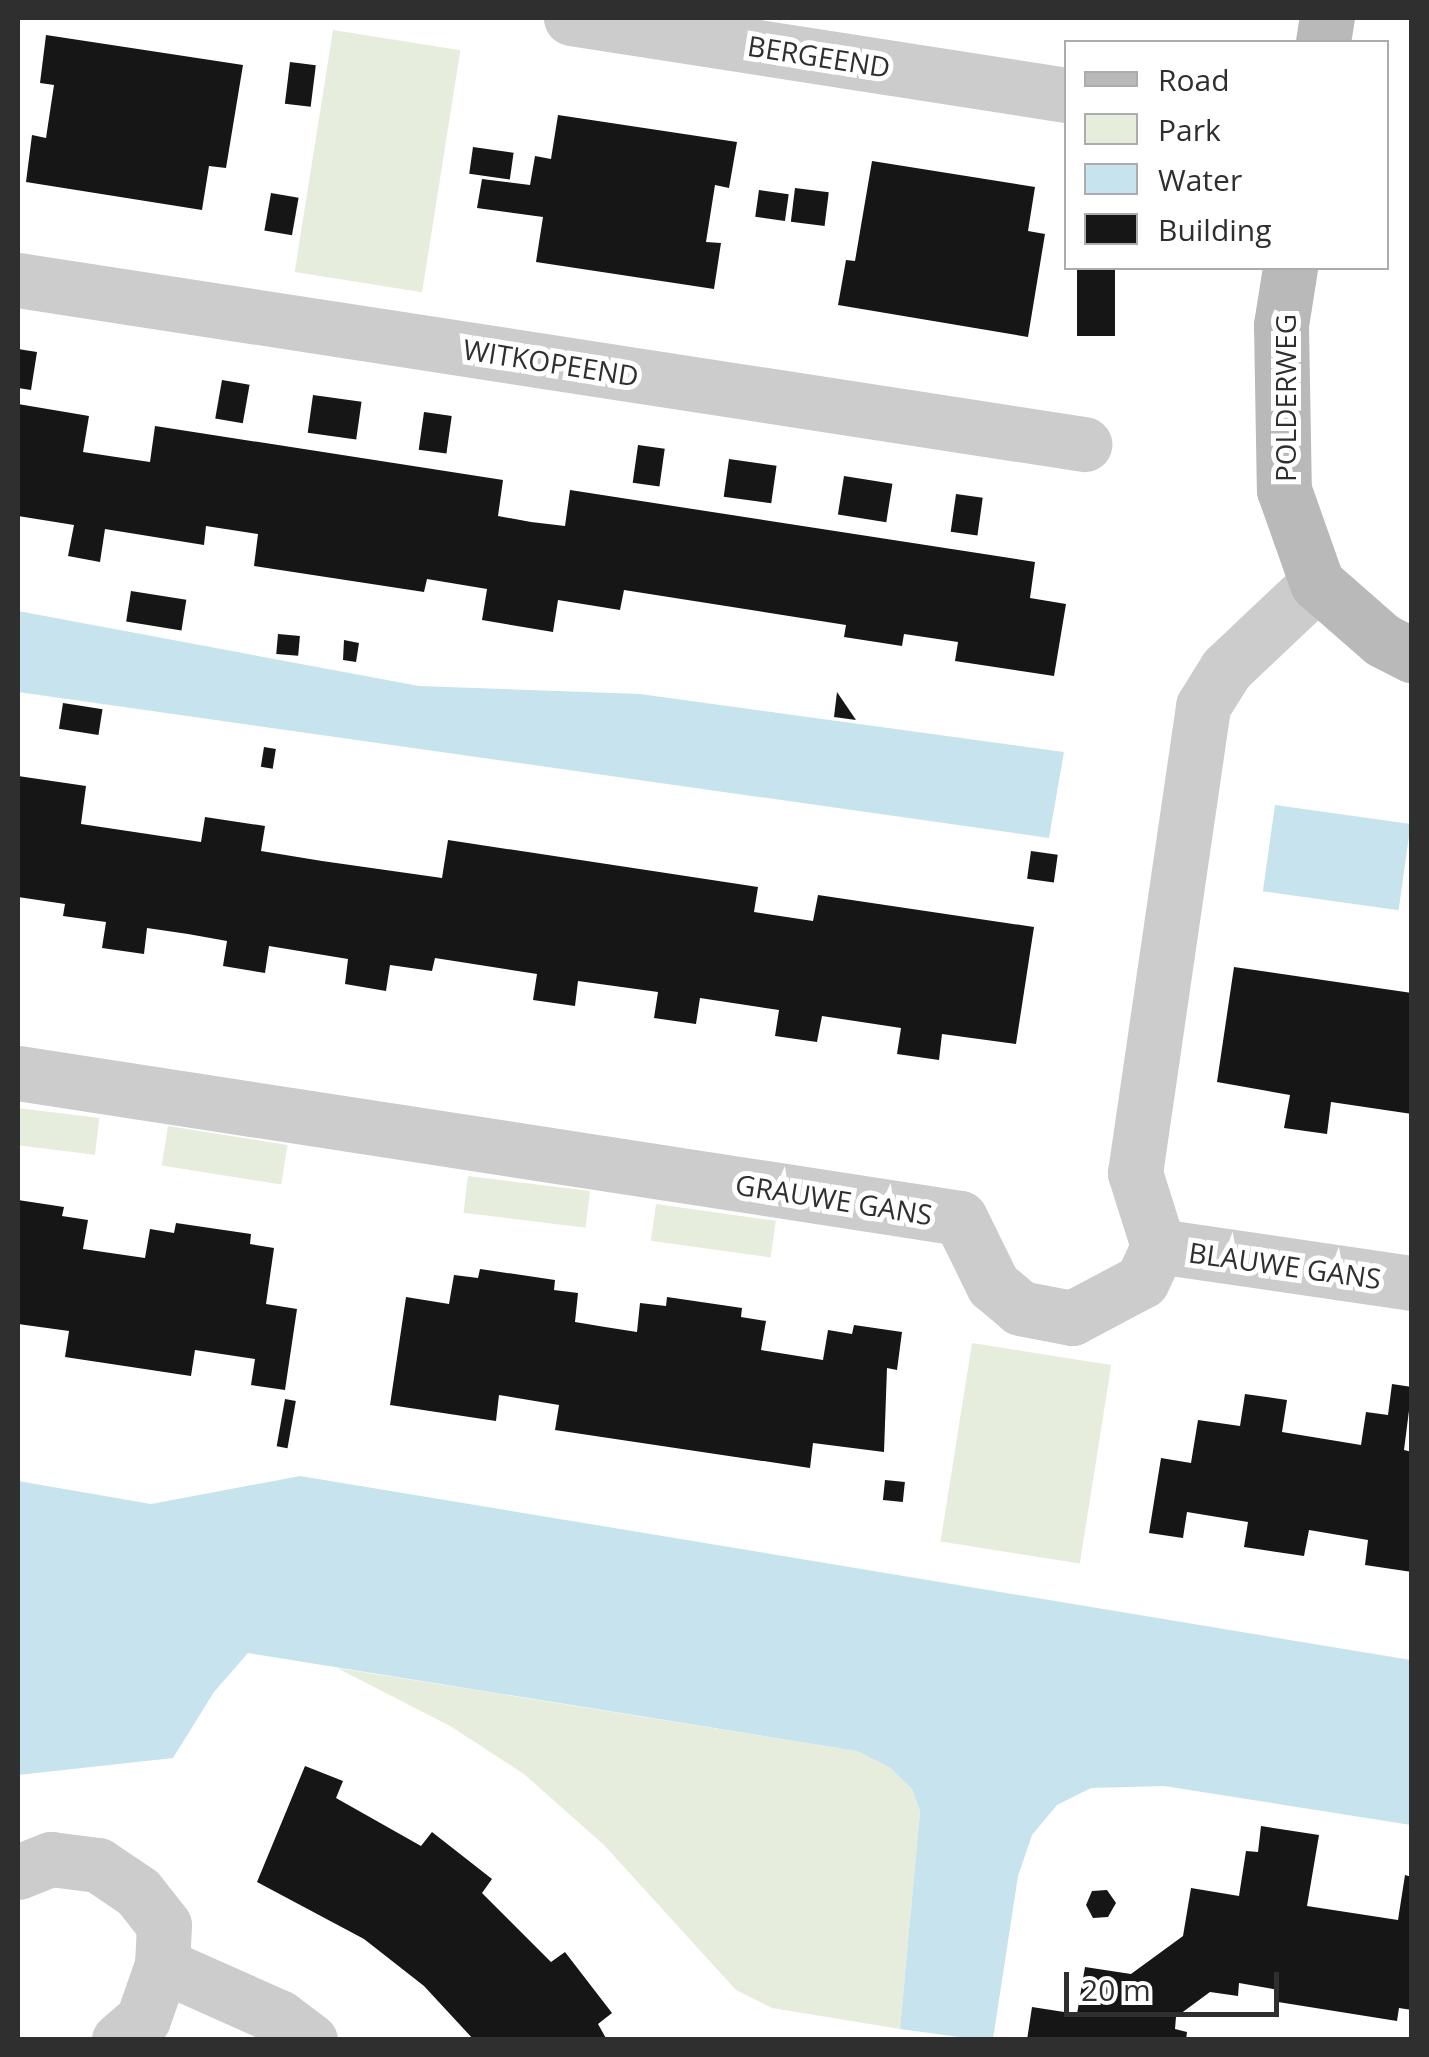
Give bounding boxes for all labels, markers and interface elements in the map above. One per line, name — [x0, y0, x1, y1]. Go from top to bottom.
street label: BERGEEND — [745, 28, 893, 84]
legend — [1064, 40, 1389, 270]
text: Road — [1158, 59, 1230, 100]
text: Park — [1158, 109, 1221, 150]
text: Water — [1158, 159, 1242, 200]
text: Building — [1158, 209, 1272, 250]
street label: POLDERWEG — [1268, 314, 1302, 482]
street label: WITKOPEEND — [461, 332, 641, 392]
street label: GRAUWE GANS — [733, 1167, 935, 1231]
street label: BLAUWE GANS — [1187, 1235, 1383, 1295]
scale bar — [1069, 1952, 1284, 2014]
text: 20 m — [1081, 1969, 1151, 2010]

